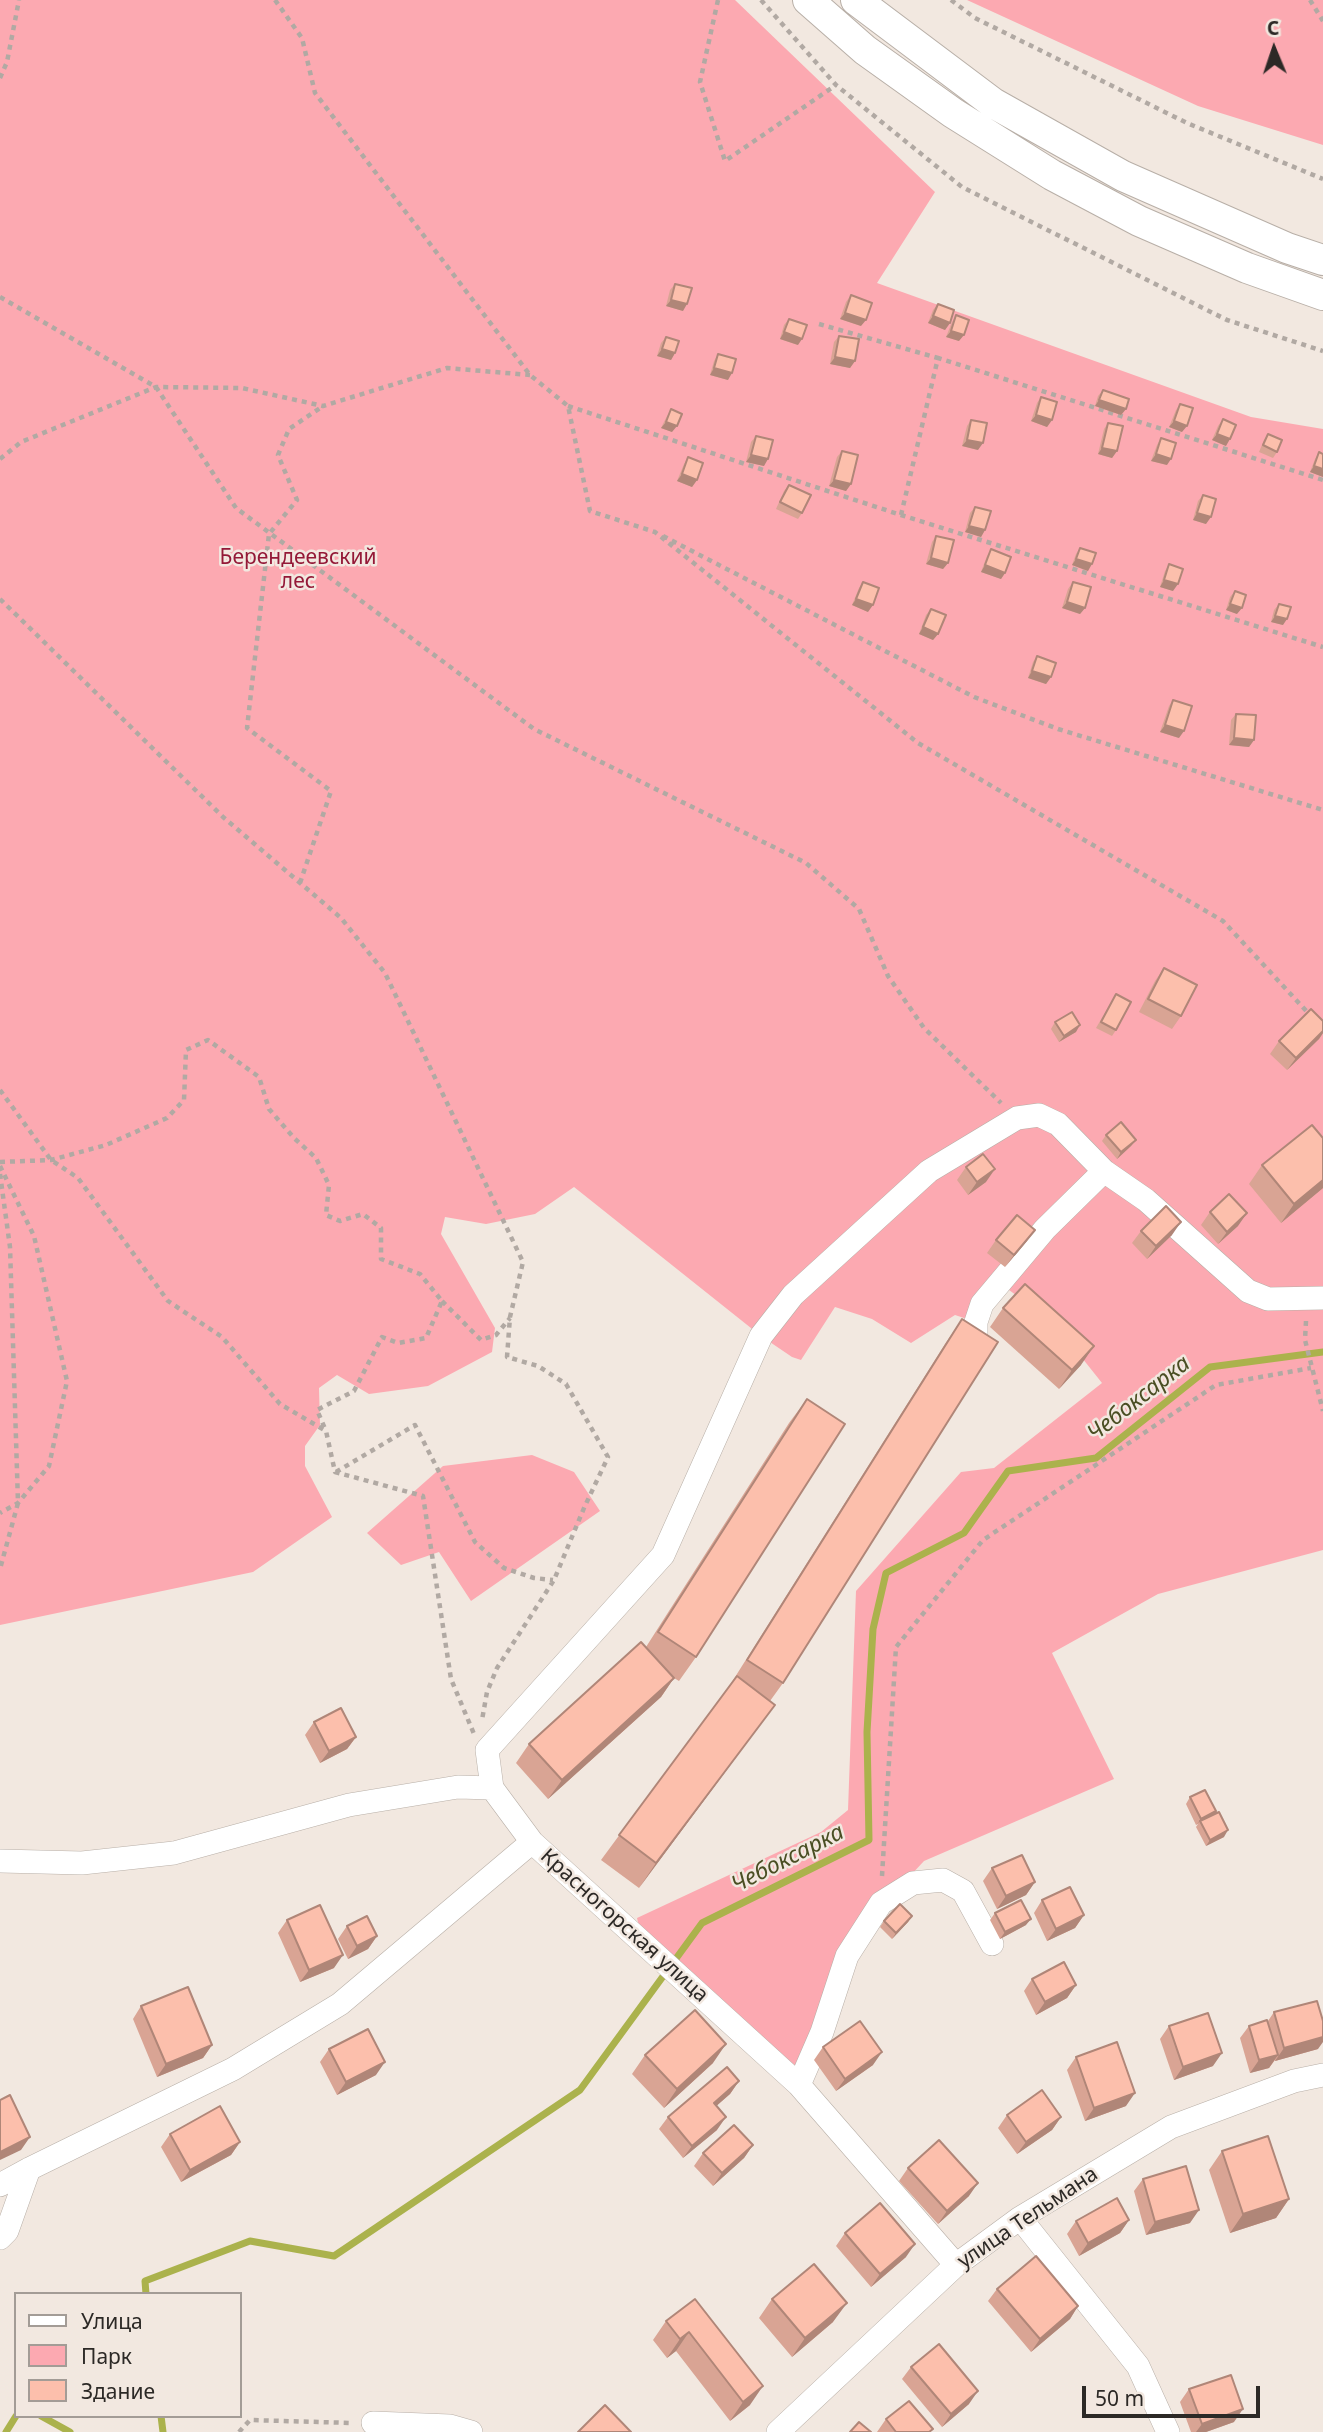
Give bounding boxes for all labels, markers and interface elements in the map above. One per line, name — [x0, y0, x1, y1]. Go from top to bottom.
north arrow — [1239, 14, 1309, 84]
text: С — [1267, 15, 1280, 41]
park label: Берендеевский лес — [219, 545, 377, 595]
water label: Чебоксарка — [1082, 1350, 1196, 1448]
water label: Чебоксарка — [727, 1819, 849, 1899]
street label: Красногорская улица — [535, 1844, 713, 2008]
street label: улица Тельмана — [953, 2162, 1103, 2274]
legend — [14, 2292, 242, 2418]
text: Улица — [81, 2307, 143, 2335]
text: Парк — [81, 2342, 132, 2370]
scale bar — [1085, 2372, 1264, 2416]
text: Здание — [81, 2377, 155, 2405]
text: 50 m — [1095, 2384, 1144, 2412]

